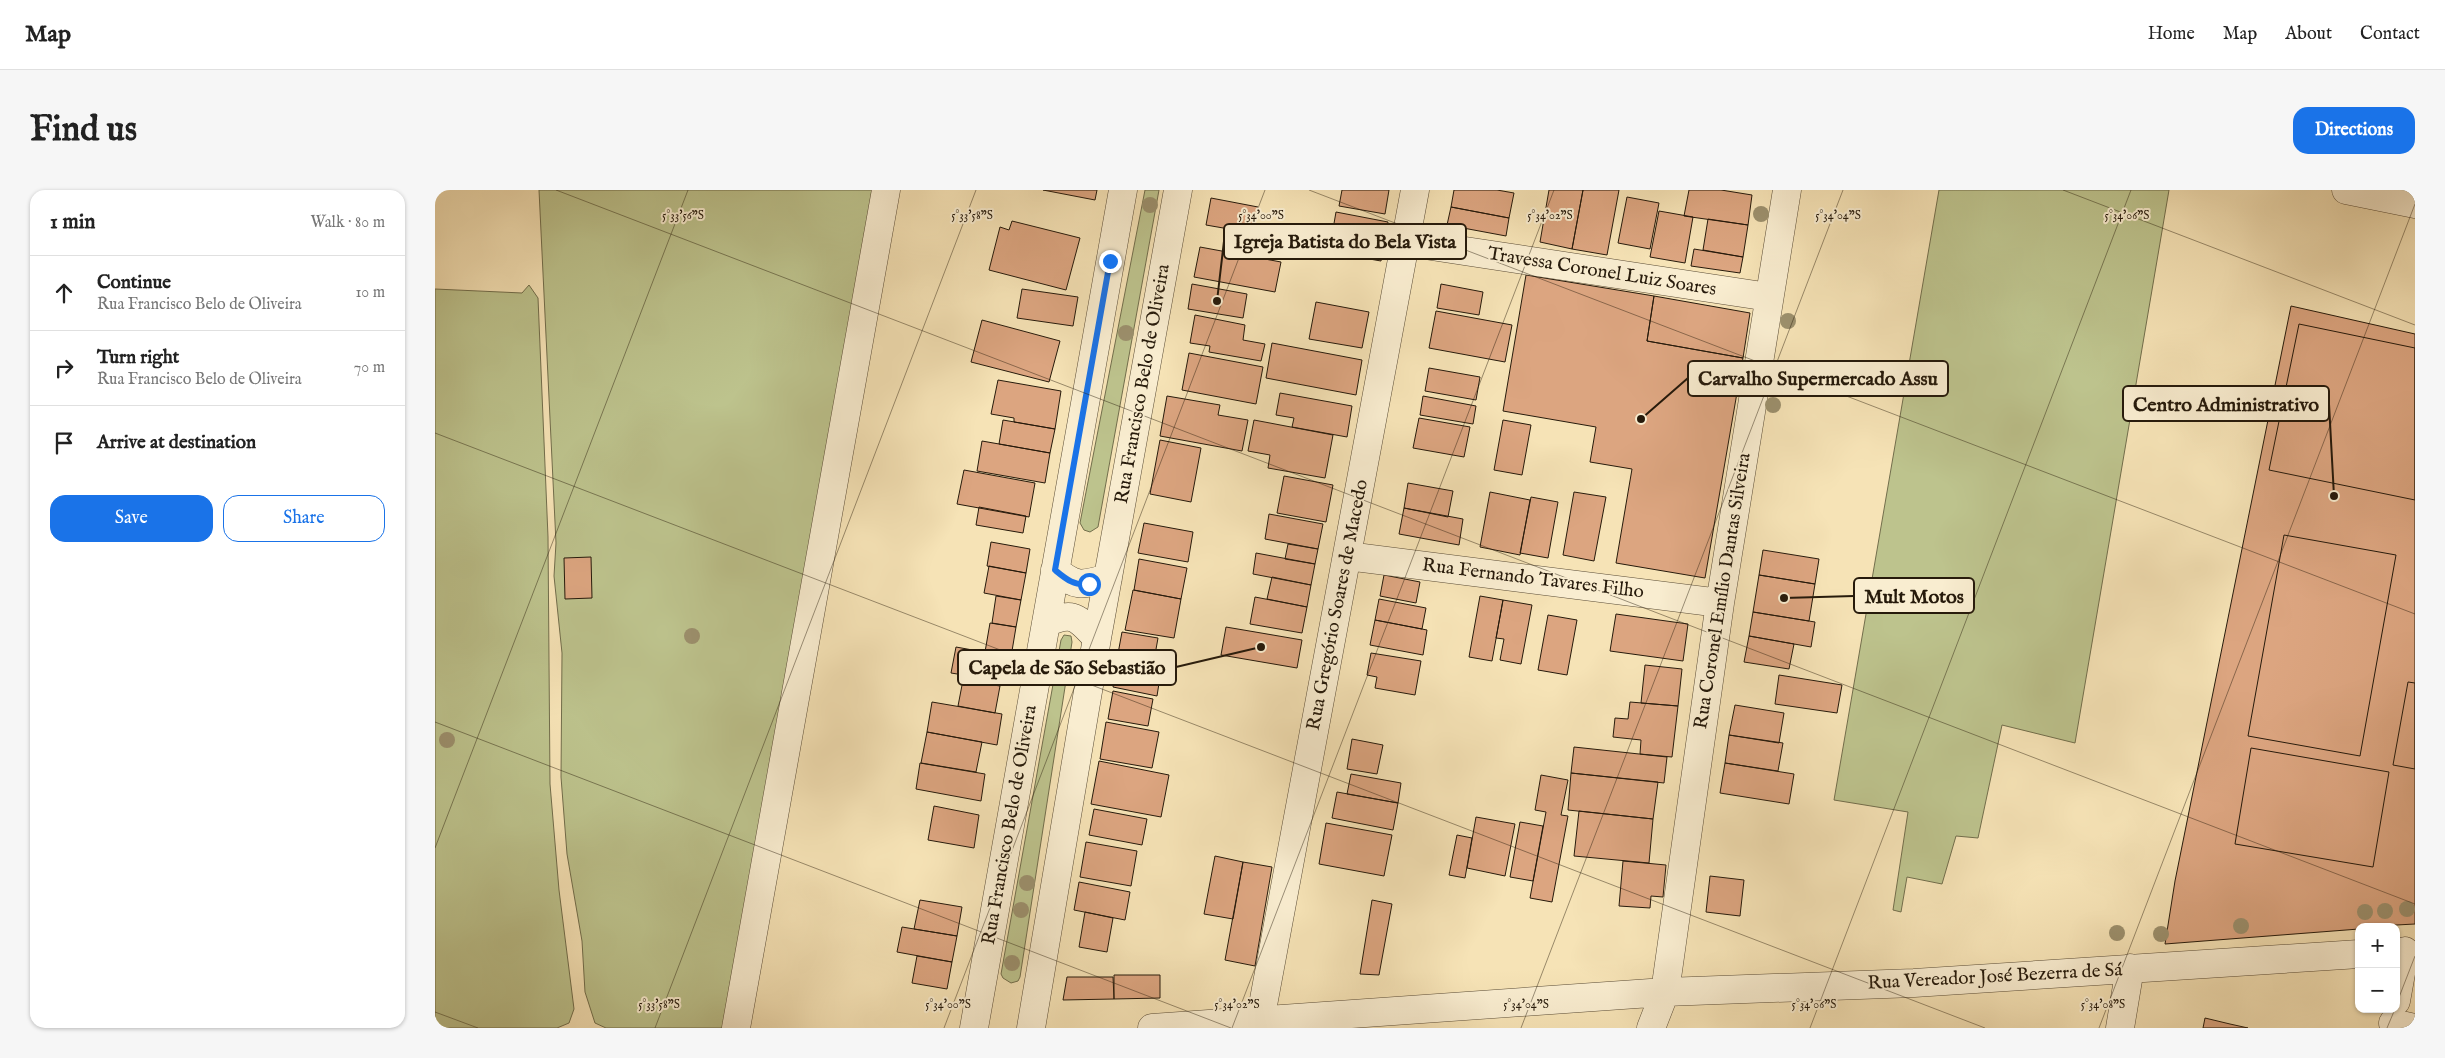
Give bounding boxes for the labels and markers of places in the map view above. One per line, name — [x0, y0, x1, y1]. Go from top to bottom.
callout: Igreja Batista do Bela Vista — [1224, 224, 1466, 259]
callout: Carvalho Supermercado Assu — [1688, 361, 1948, 396]
callout: Centro Administrativo — [2123, 386, 2329, 421]
callout: Mult Motos — [1854, 578, 1974, 613]
callout: Capela de São Sebastião — [958, 650, 1176, 685]

